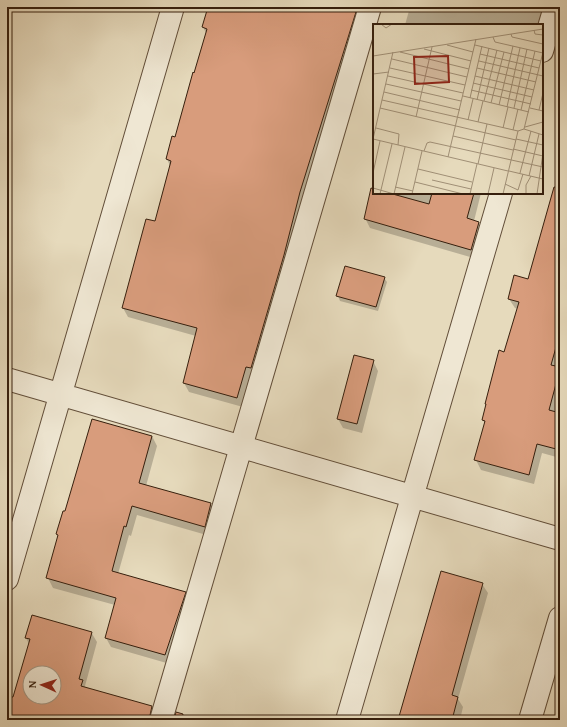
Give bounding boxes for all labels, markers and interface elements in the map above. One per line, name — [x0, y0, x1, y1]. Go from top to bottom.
inset map — [373, 24, 543, 194]
north arrow — [22, 665, 62, 705]
text: N — [24, 680, 40, 689]

